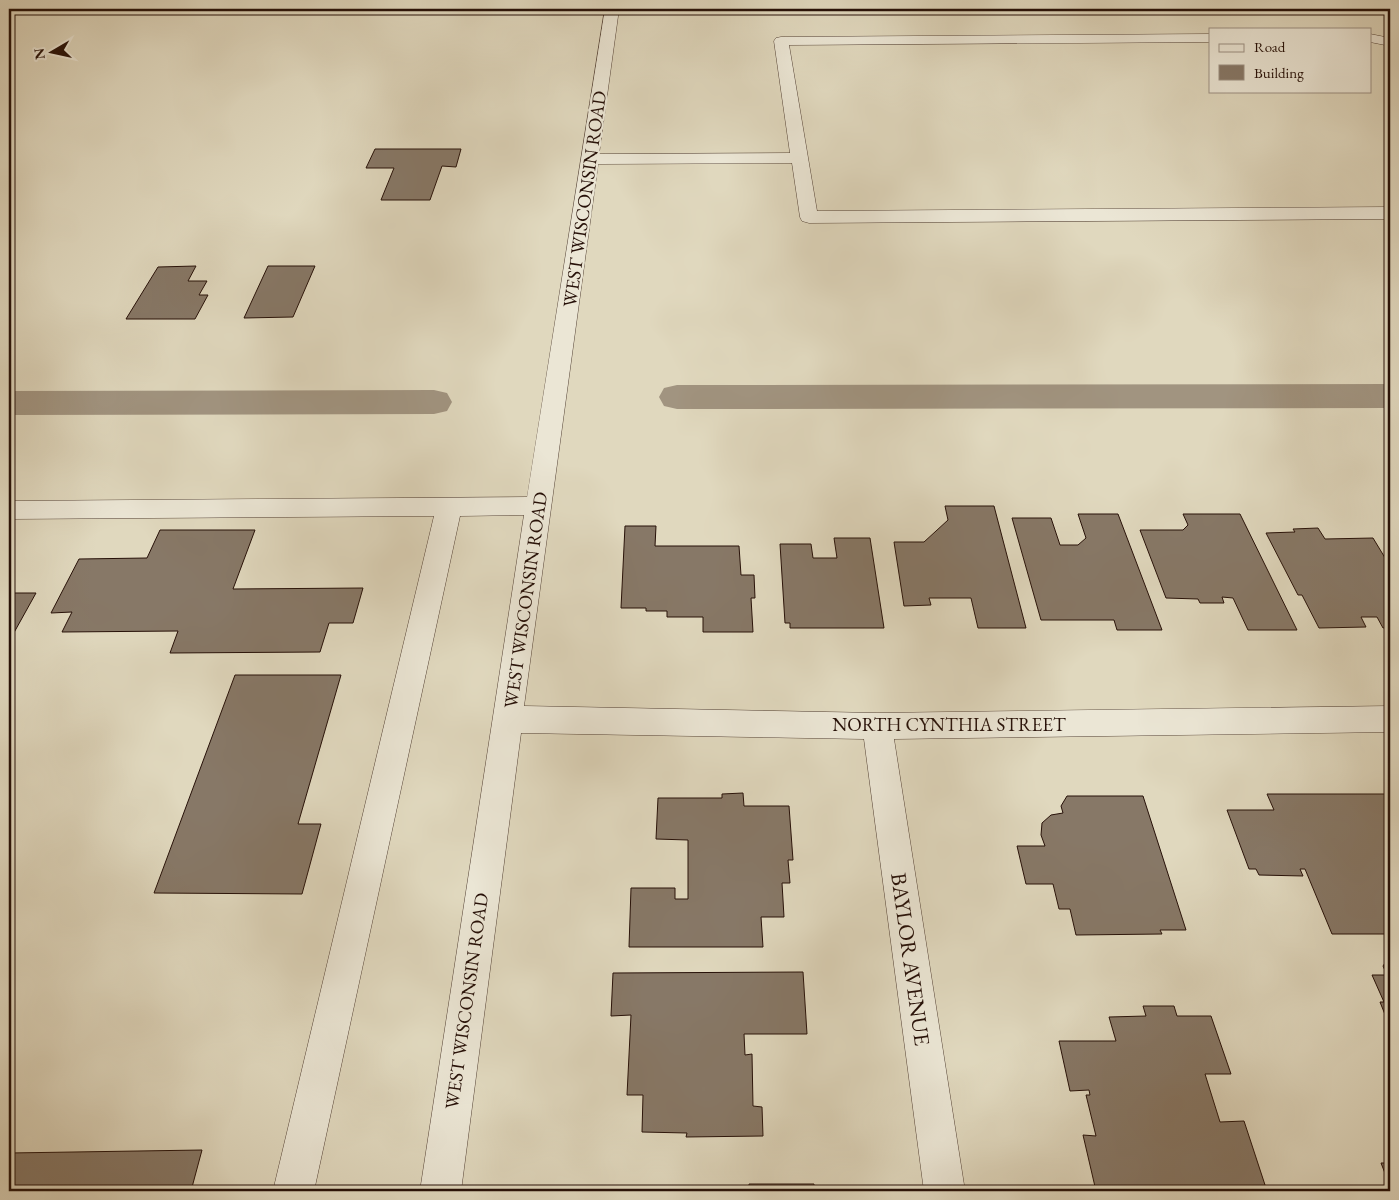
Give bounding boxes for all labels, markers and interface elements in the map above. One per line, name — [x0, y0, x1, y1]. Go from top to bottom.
north arrow — [28, 28, 78, 78]
legend — [1209, 28, 1372, 92]
text: Road — [1254, 37, 1286, 56]
text: N — [29, 46, 49, 61]
text: Building — [1254, 63, 1304, 82]
street label: WEST WISCONSIN ROAD — [557, 89, 612, 309]
street label: WEST WISCONSIN ROAD — [498, 490, 553, 710]
street label: NORTH CYNTHIA STREET — [832, 712, 1066, 737]
street label: BAYLOR AVENUE — [884, 871, 937, 1047]
street label: WEST WISCONSIN ROAD — [439, 891, 494, 1111]

